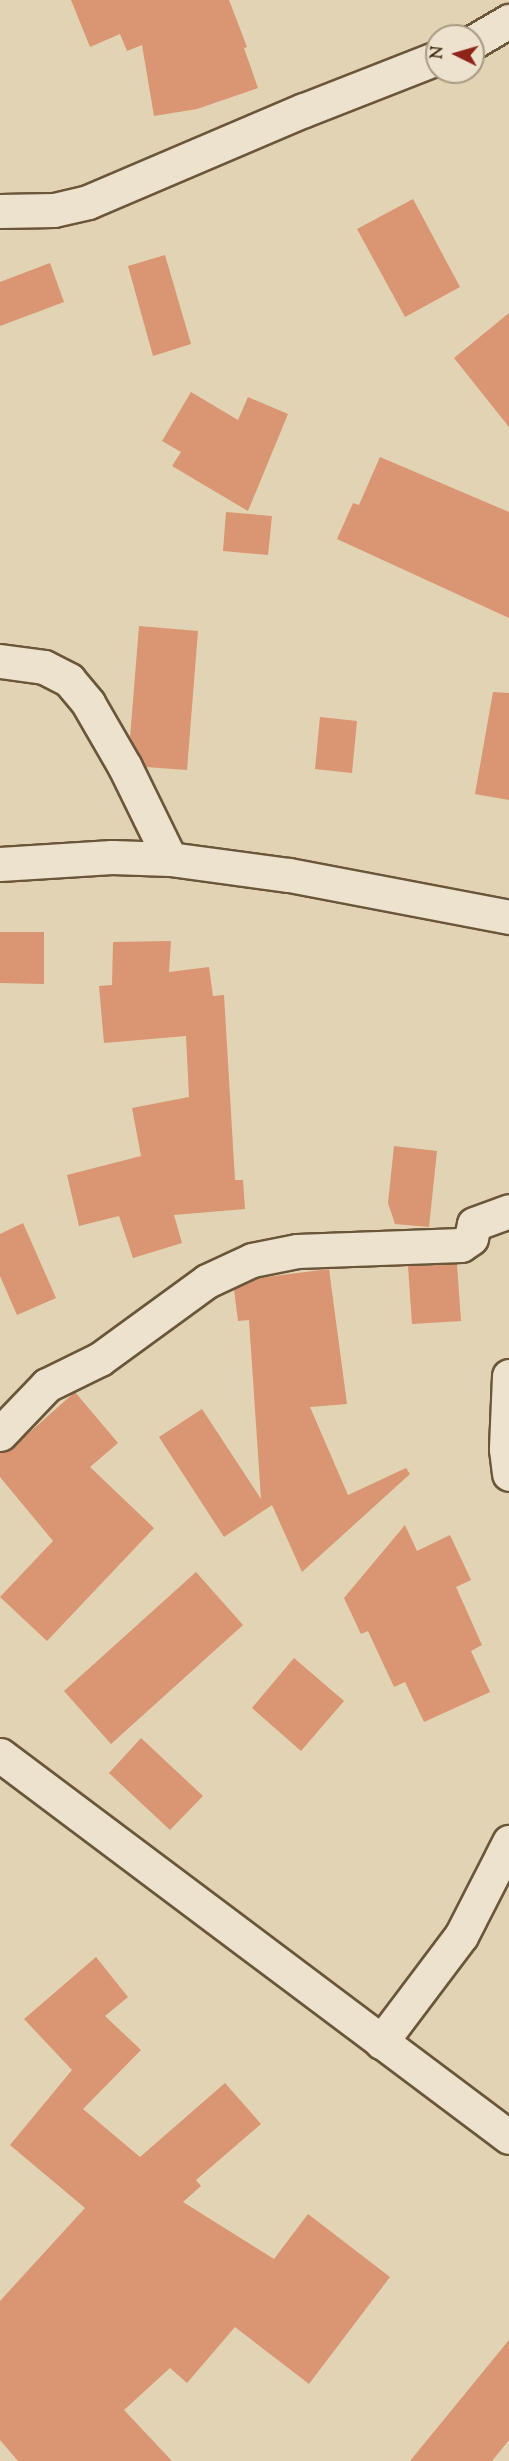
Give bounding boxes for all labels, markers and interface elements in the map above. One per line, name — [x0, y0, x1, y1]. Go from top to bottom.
north arrow — [425, 24, 485, 84]
text: N — [427, 45, 451, 60]

